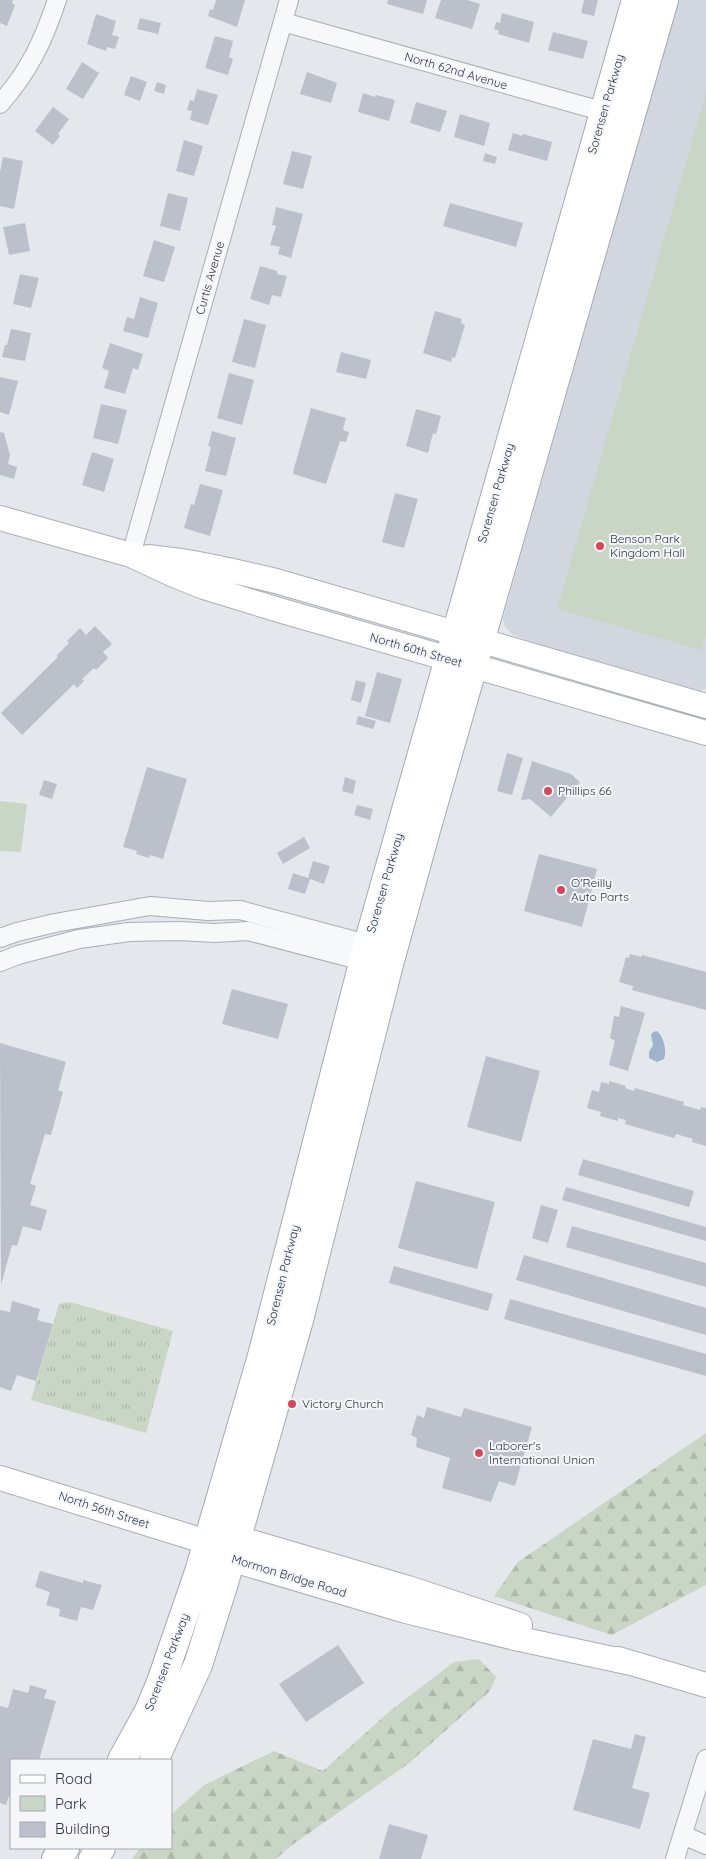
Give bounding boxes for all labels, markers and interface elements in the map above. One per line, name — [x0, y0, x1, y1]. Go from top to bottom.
street label: North 62nd Avenue — [403, 49, 510, 92]
street label: Sorensen Parkway — [584, 52, 627, 156]
street label: Curtis Avenue — [192, 239, 227, 316]
street label: Sorensen Parkway — [474, 441, 517, 545]
place label: Benson Park Kingdom Hall — [610, 531, 685, 560]
marker: Benson Park Kingdom Hall — [594, 540, 606, 552]
street label: North 60th Street — [368, 629, 464, 670]
place label: Phillips 66 — [558, 783, 612, 798]
marker: Phillips 66 — [542, 785, 554, 797]
street label: Sorensen Parkway — [363, 831, 406, 935]
place label: O'Reilly Auto Parts — [571, 875, 629, 904]
marker: O'Reilly Auto Parts — [555, 884, 567, 896]
street label: Sorensen Parkway — [263, 1223, 302, 1327]
place label: Victory Church — [302, 1396, 384, 1411]
marker: Victory Church — [286, 1398, 298, 1410]
place label: Laborer's International Union — [489, 1438, 595, 1467]
marker: Laborer's International Union — [473, 1447, 485, 1459]
street label: North 56th Street — [57, 1488, 152, 1531]
street label: Mormon Bridge Road — [230, 1551, 349, 1600]
street label: Sorensen Parkway — [141, 1611, 192, 1713]
legend — [10, 1759, 172, 1849]
text: Road — [55, 1769, 92, 1788]
text: Park — [55, 1794, 87, 1813]
text: Building — [55, 1819, 110, 1838]

